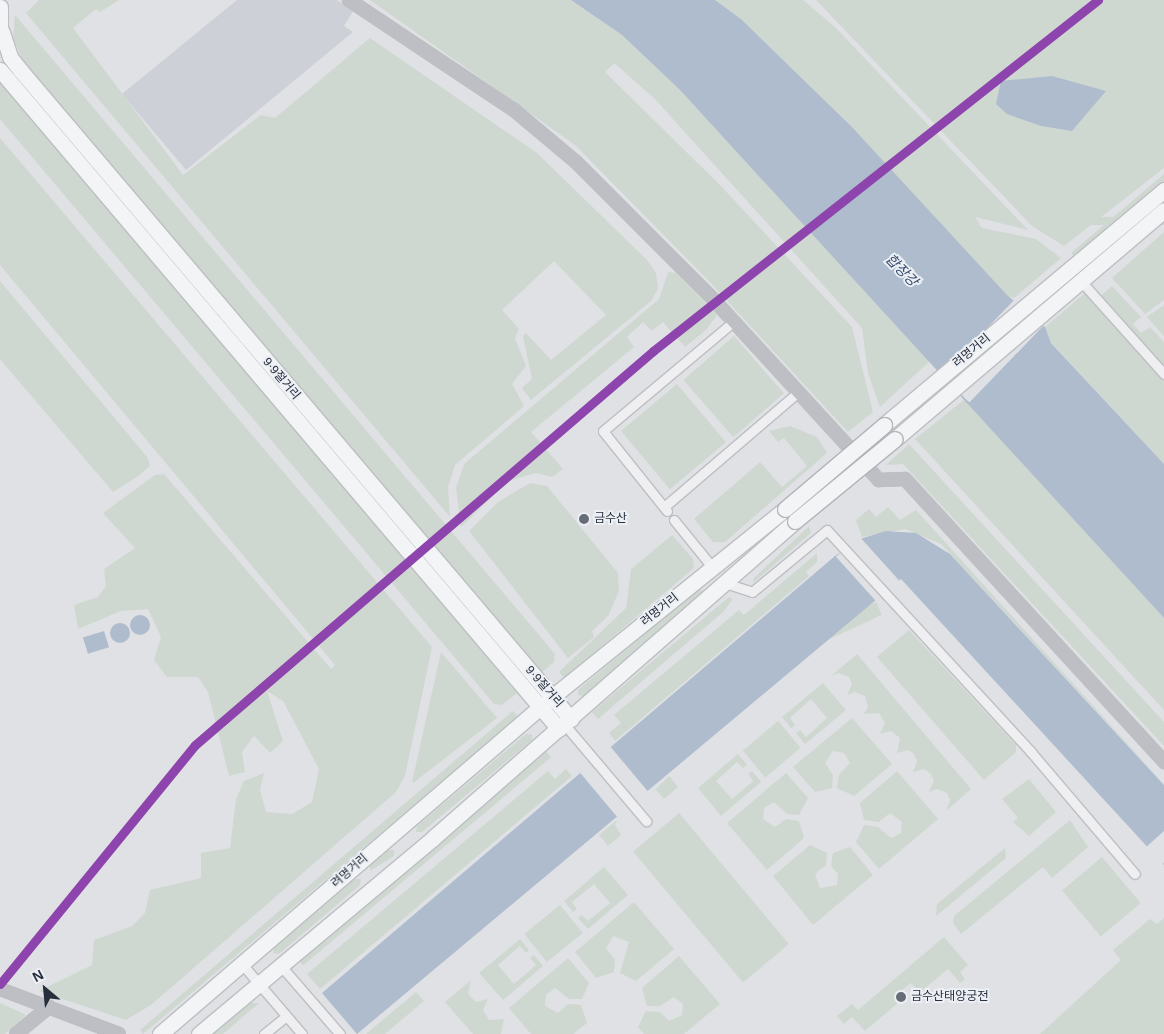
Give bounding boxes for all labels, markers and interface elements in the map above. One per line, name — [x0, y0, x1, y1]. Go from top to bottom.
water label: 합장강 — [882, 250, 922, 290]
street label: 려명거리 — [950, 331, 994, 371]
street label: 9·9절거리 — [259, 355, 303, 403]
place label: 금수산 — [594, 512, 627, 526]
marker: 금수산 — [578, 513, 590, 525]
street label: 려명거리 — [638, 591, 682, 629]
street label: 9·9절거리 — [522, 663, 566, 711]
street label: 려명거리 — [329, 851, 371, 891]
north arrow — [20, 964, 70, 1014]
text: N — [30, 966, 46, 985]
place label: 금수산태양궁전 — [911, 990, 988, 1004]
marker: 금수산태양궁전 — [895, 991, 907, 1003]

